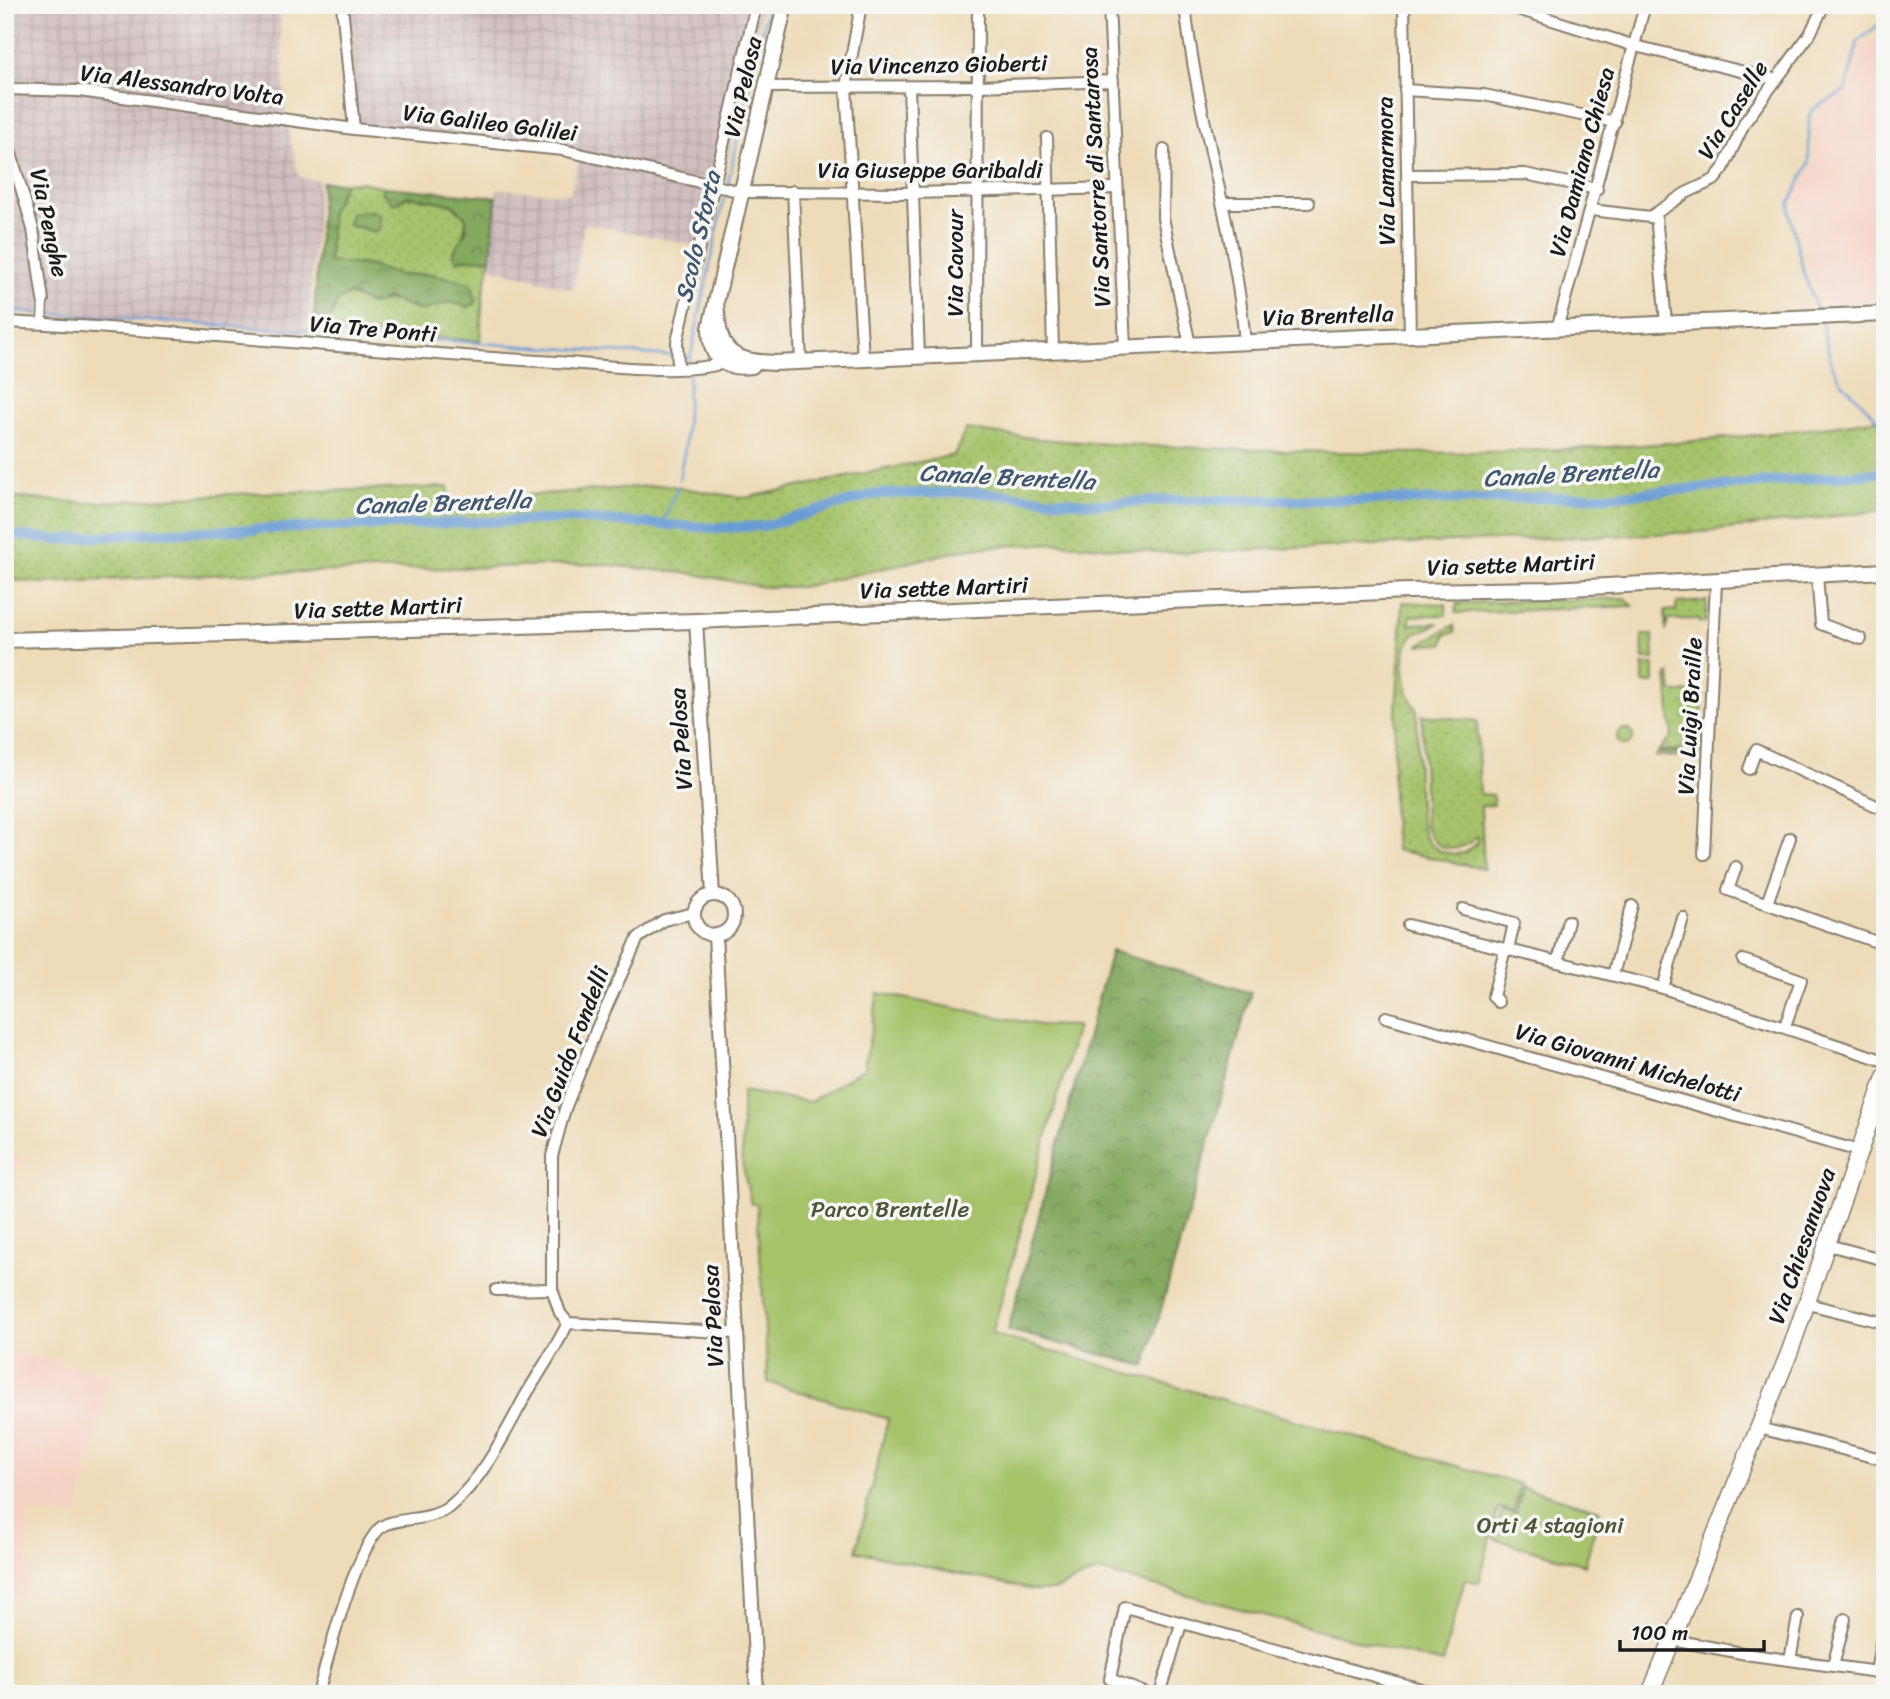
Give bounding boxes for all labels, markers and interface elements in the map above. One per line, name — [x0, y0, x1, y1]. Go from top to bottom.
street label: Via Pelosa — [711, 32, 775, 142]
street label: Via Vincenzo Gioberti — [830, 43, 1048, 87]
street label: Via Santorre di Santarosa — [1069, 46, 1123, 308]
street label: Via Alessandro Volta — [78, 52, 286, 118]
street label: Via Caselle — [1686, 52, 1780, 168]
street label: Via Damiano Chiesa — [1537, 62, 1627, 261]
street label: Via Galileo Galilei — [401, 92, 580, 154]
street label: Via Lamarmora — [1364, 96, 1408, 246]
street label: Via Giuseppe Garibaldi — [818, 150, 1043, 191]
street label: Via Penghe — [18, 165, 81, 281]
water label: Scolo Storta — [663, 165, 734, 307]
street label: Via Cavour — [935, 208, 976, 317]
street label: Via Brentella — [1262, 293, 1395, 339]
street label: Via Tre Ponti — [308, 303, 439, 355]
water label: Canale Brentella — [1482, 448, 1662, 500]
water label: Canale Brentella — [918, 451, 1098, 503]
water label: Canale Brentella — [355, 479, 533, 527]
street label: Via sette Martiri — [1426, 542, 1596, 588]
street label: Via sette Martiri — [859, 565, 1029, 611]
street label: Via sette Martiri — [293, 585, 463, 631]
street label: Via Luigi Braille — [1665, 636, 1715, 796]
street label: Via Pelosa — [657, 686, 705, 792]
street label: Via Guido Fondelli — [519, 960, 622, 1143]
street label: Via Giovanni Michelotti — [1510, 1011, 1746, 1115]
street label: Via Chiesanuova — [1756, 1162, 1848, 1330]
park label: Parco Brentelle — [811, 1189, 969, 1230]
street label: Via Pelosa — [690, 1263, 736, 1368]
park label: Orti 4 stagioni — [1477, 1505, 1624, 1546]
scale bar — [1620, 1608, 1764, 1652]
text: 100 m — [1631, 1614, 1688, 1652]

